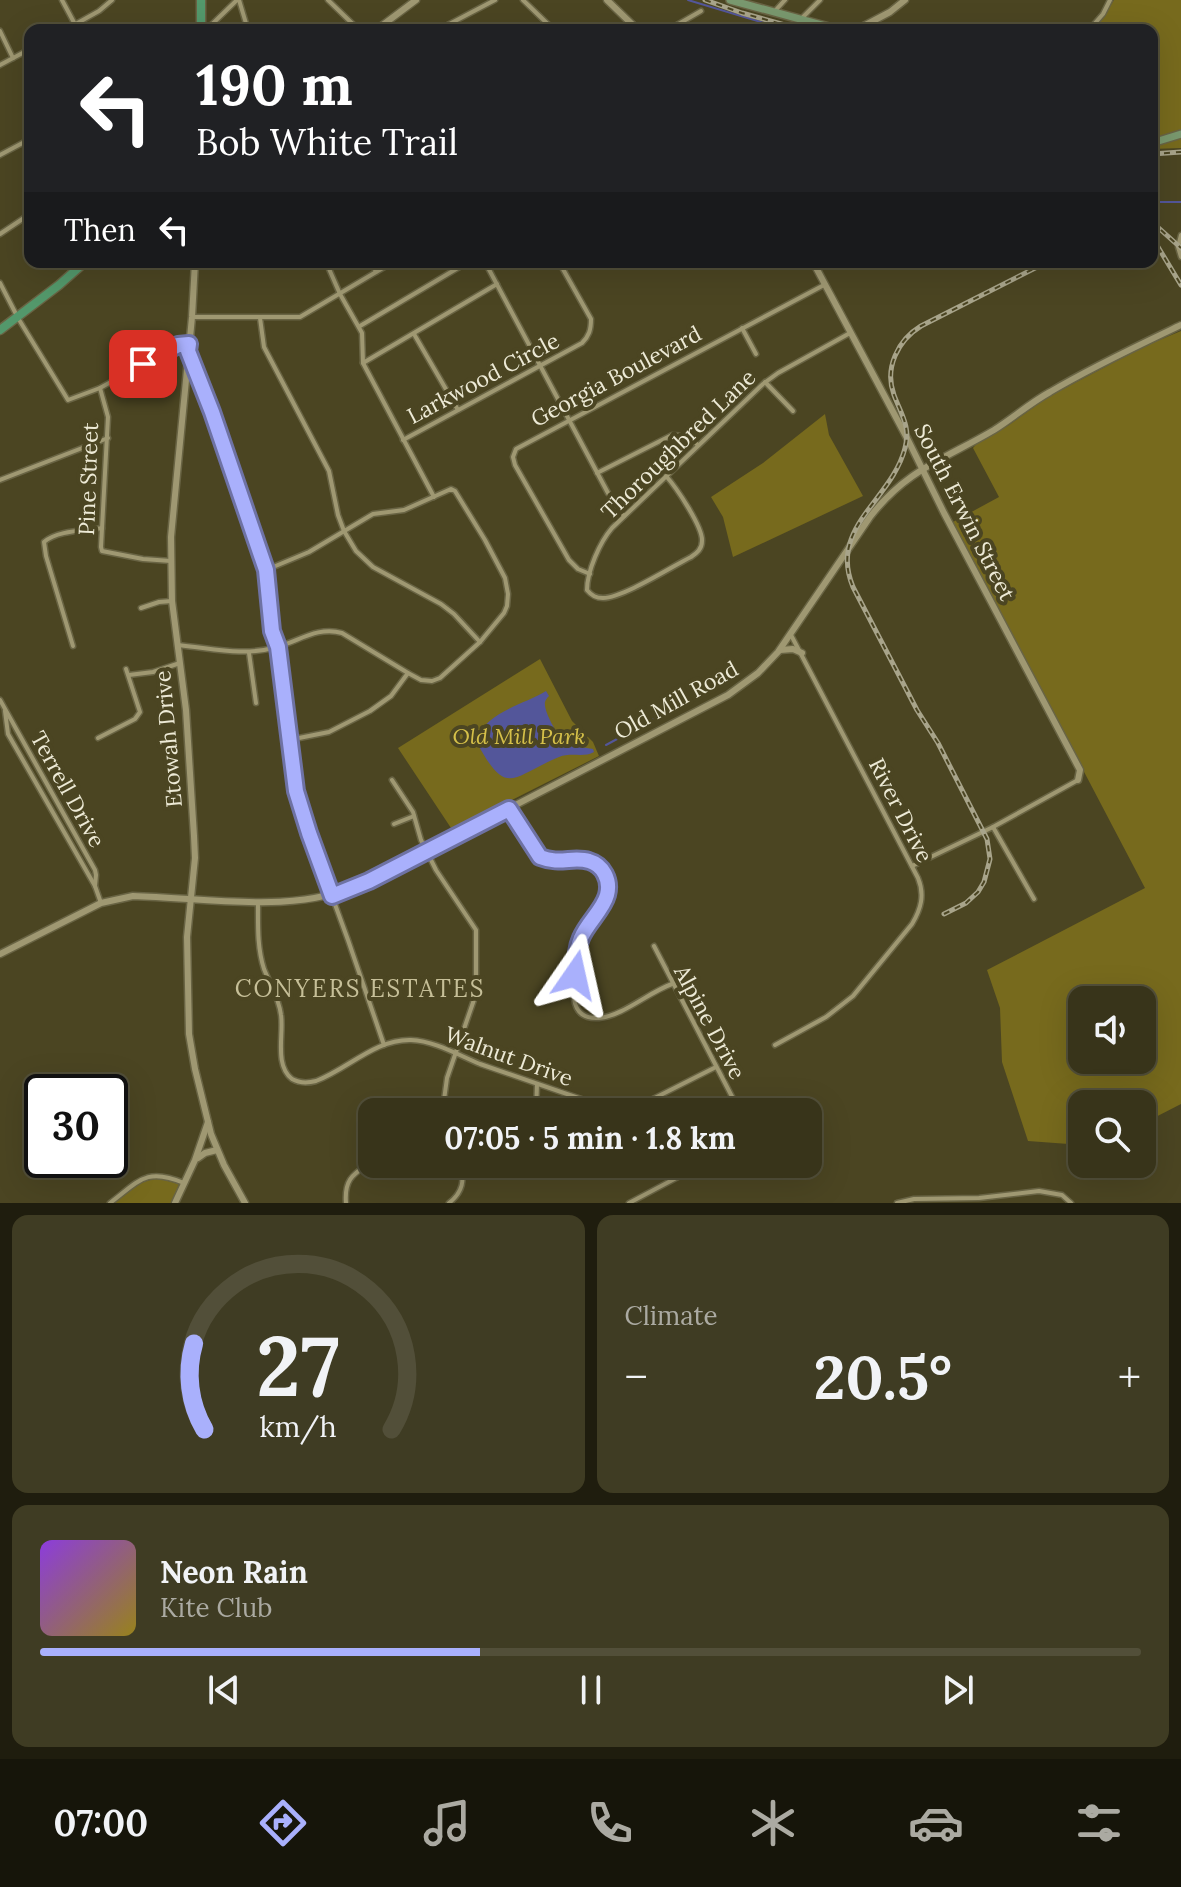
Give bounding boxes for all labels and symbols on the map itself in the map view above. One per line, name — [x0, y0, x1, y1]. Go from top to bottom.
street label: Georgia Boulevard — [526, 319, 706, 433]
street label: Larkwood Circle — [402, 326, 564, 430]
pin — [109, 330, 177, 398]
street label: Thoroughbred Lane — [595, 363, 761, 525]
street label: South Erwin Street — [908, 419, 1022, 605]
street label: Pine Street — [72, 422, 104, 536]
street label: Old Mill Road — [609, 654, 743, 746]
street label: Etowah Drive — [148, 669, 188, 809]
park label: Old Mill Park — [452, 722, 586, 750]
street label: Terrell Drive — [25, 726, 111, 852]
street label: River Drive — [863, 753, 939, 867]
position arrow — [533, 933, 617, 1017]
street label: Alpine Drive — [668, 959, 752, 1084]
district label: CONYERS ESTATES — [235, 973, 485, 1004]
street label: Walnut Drive — [441, 1020, 577, 1092]
speed limit sign: 30 — [24, 1074, 128, 1178]

